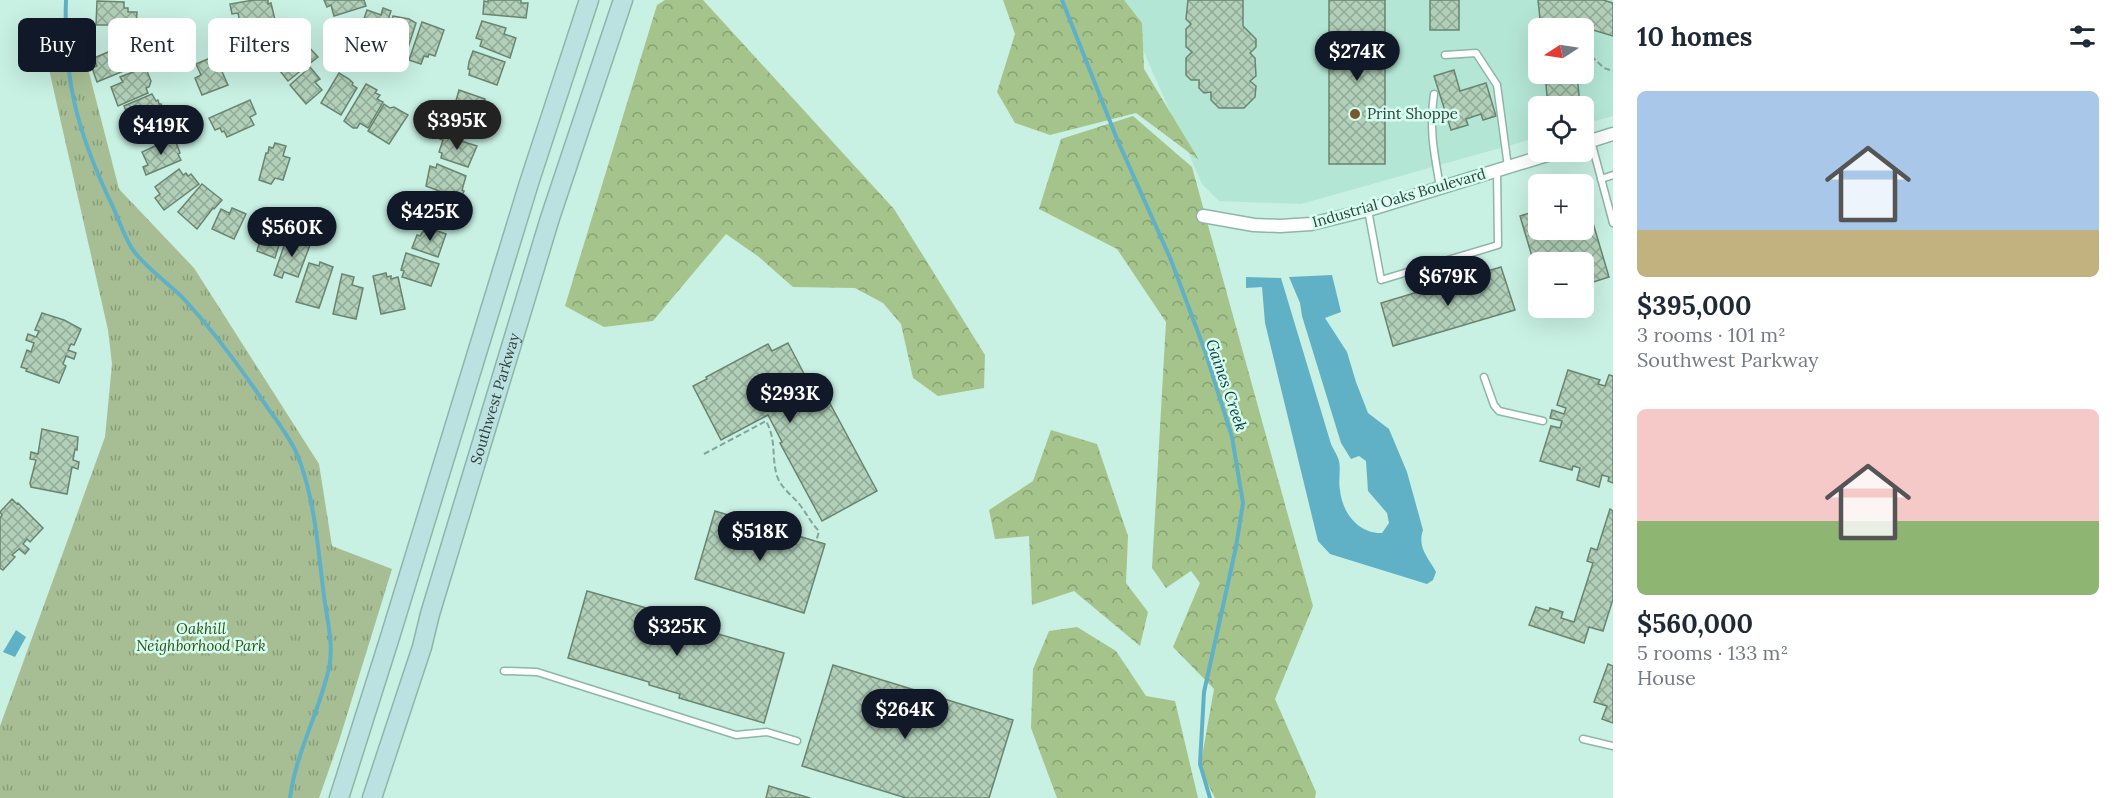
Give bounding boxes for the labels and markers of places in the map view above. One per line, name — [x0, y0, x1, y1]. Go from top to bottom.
pin: $274K — [1315, 31, 1399, 82]
pin: $395K — [415, 100, 499, 151]
place label: Print Shoppe — [1367, 104, 1458, 123]
pin: $419K — [119, 105, 203, 156]
marker: Print Shoppe — [1348, 107, 1362, 121]
pin: $425K — [388, 191, 472, 242]
pin: $560K — [250, 207, 334, 258]
pin: $679K — [1406, 256, 1490, 307]
pin: $293K — [748, 373, 832, 424]
pin: $518K — [718, 511, 802, 562]
pin: $325K — [635, 606, 719, 657]
pin: $264K — [863, 689, 947, 740]

